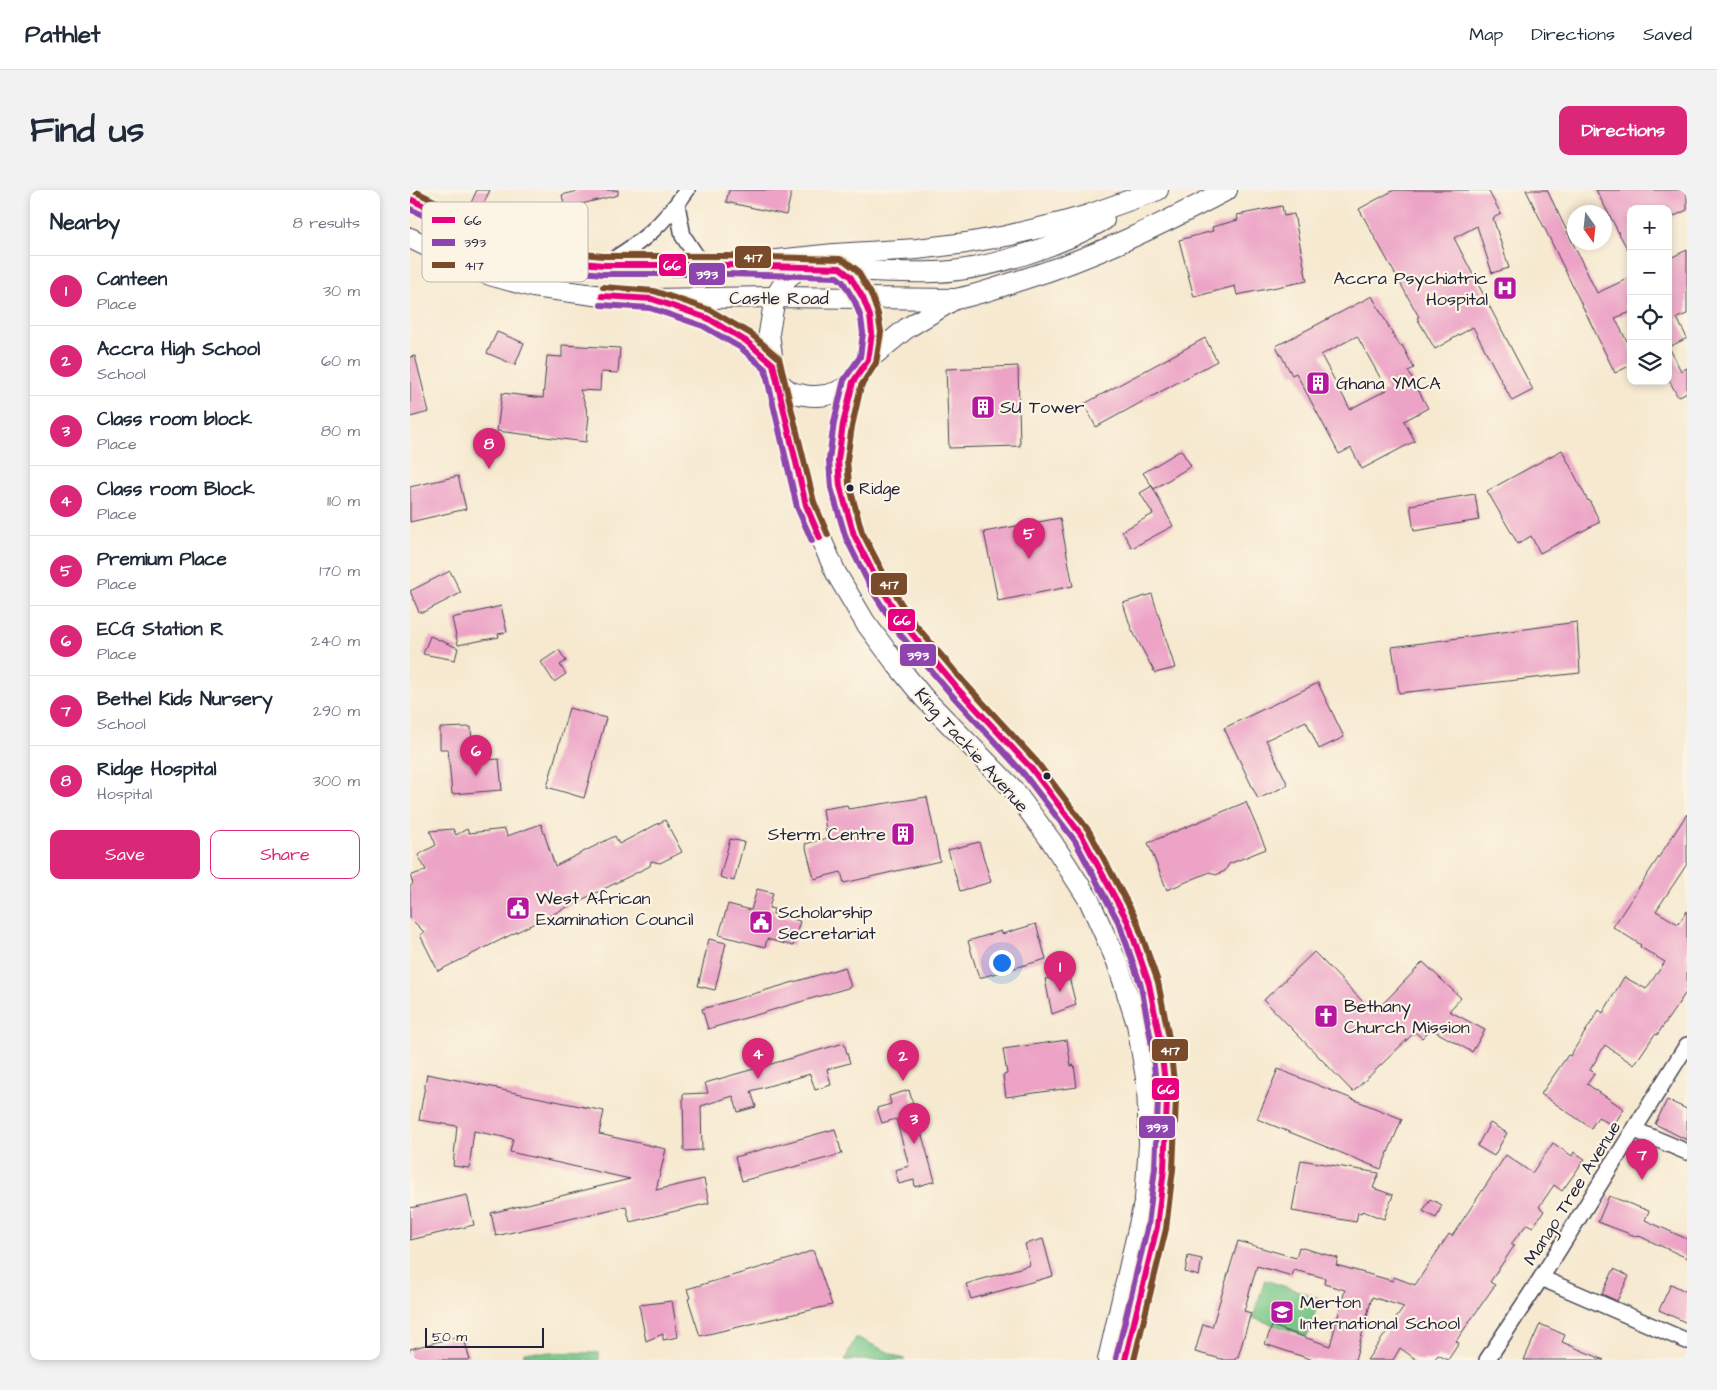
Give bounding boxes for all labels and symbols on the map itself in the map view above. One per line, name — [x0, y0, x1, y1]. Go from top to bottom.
legend — [422, 202, 588, 282]
north arrow — [1567, 205, 1612, 250]
text: 66 — [464, 211, 482, 231]
text: 393 — [464, 233, 486, 253]
line badge: 417 — [734, 245, 772, 269]
text: 417 — [743, 248, 763, 268]
line badge: 66 — [658, 253, 687, 277]
text: 417 — [464, 256, 484, 276]
text: 66 — [663, 256, 681, 276]
line badge: 393 — [688, 262, 726, 286]
text: 393 — [695, 265, 719, 285]
place label: Accra Psychiatric Hospital — [1333, 266, 1488, 312]
hospital icon: Accra Psychiatric Hospital — [1492, 275, 1518, 301]
street label: Castle Road — [729, 286, 829, 311]
building icon: Ghana YMCA — [1305, 370, 1331, 396]
place label: Ghana YMCA — [1336, 371, 1441, 396]
building icon: SU Tower — [970, 394, 996, 420]
place label: SU Tower — [1000, 395, 1085, 420]
pin: 8 — [473, 428, 505, 469]
place label: Ridge — [859, 477, 900, 502]
marker: Ridge — [845, 483, 855, 493]
pin: 5 — [1013, 518, 1045, 559]
line badge: 417 — [870, 572, 908, 596]
text: 417 — [879, 575, 899, 595]
line badge: 66 — [887, 608, 916, 632]
text: 66 — [893, 611, 911, 631]
line badge: 393 — [899, 643, 937, 667]
text: 393 — [906, 646, 930, 666]
street label: King Tackie Avenue — [908, 682, 1035, 819]
pin: 6 — [460, 735, 492, 776]
unlabelled marker — [1042, 771, 1052, 781]
building icon: Sterm Centre — [890, 821, 916, 847]
place label: Sterm Centre — [768, 822, 886, 847]
place label: West African Examination Council — [536, 886, 694, 932]
public building icon: West African Examination Council — [505, 895, 531, 921]
place label: Scholarship Secretariat — [778, 900, 877, 946]
public building icon: Scholarship Secretariat — [748, 909, 774, 935]
your location — [989, 950, 1015, 976]
pin: 1 — [1044, 951, 1076, 992]
place label: Bethany Church Mission — [1344, 994, 1470, 1040]
church icon: Bethany Church Mission — [1313, 1003, 1339, 1029]
pin: 4 — [742, 1038, 774, 1079]
line badge: 417 — [1151, 1038, 1189, 1062]
pin: 2 — [887, 1040, 919, 1081]
text: 417 — [1160, 1041, 1180, 1061]
line badge: 66 — [1151, 1077, 1180, 1101]
text: 66 — [1157, 1080, 1175, 1100]
pin: 3 — [898, 1103, 930, 1144]
line badge: 393 — [1138, 1115, 1176, 1139]
street label: Mango Tree Avenue — [1518, 1116, 1628, 1271]
text: 393 — [1145, 1118, 1169, 1138]
pin: 7 — [1626, 1139, 1658, 1180]
place label: Merton International School — [1300, 1290, 1460, 1336]
school or university icon: Merton International School — [1269, 1299, 1295, 1325]
scale bar — [425, 1325, 544, 1348]

